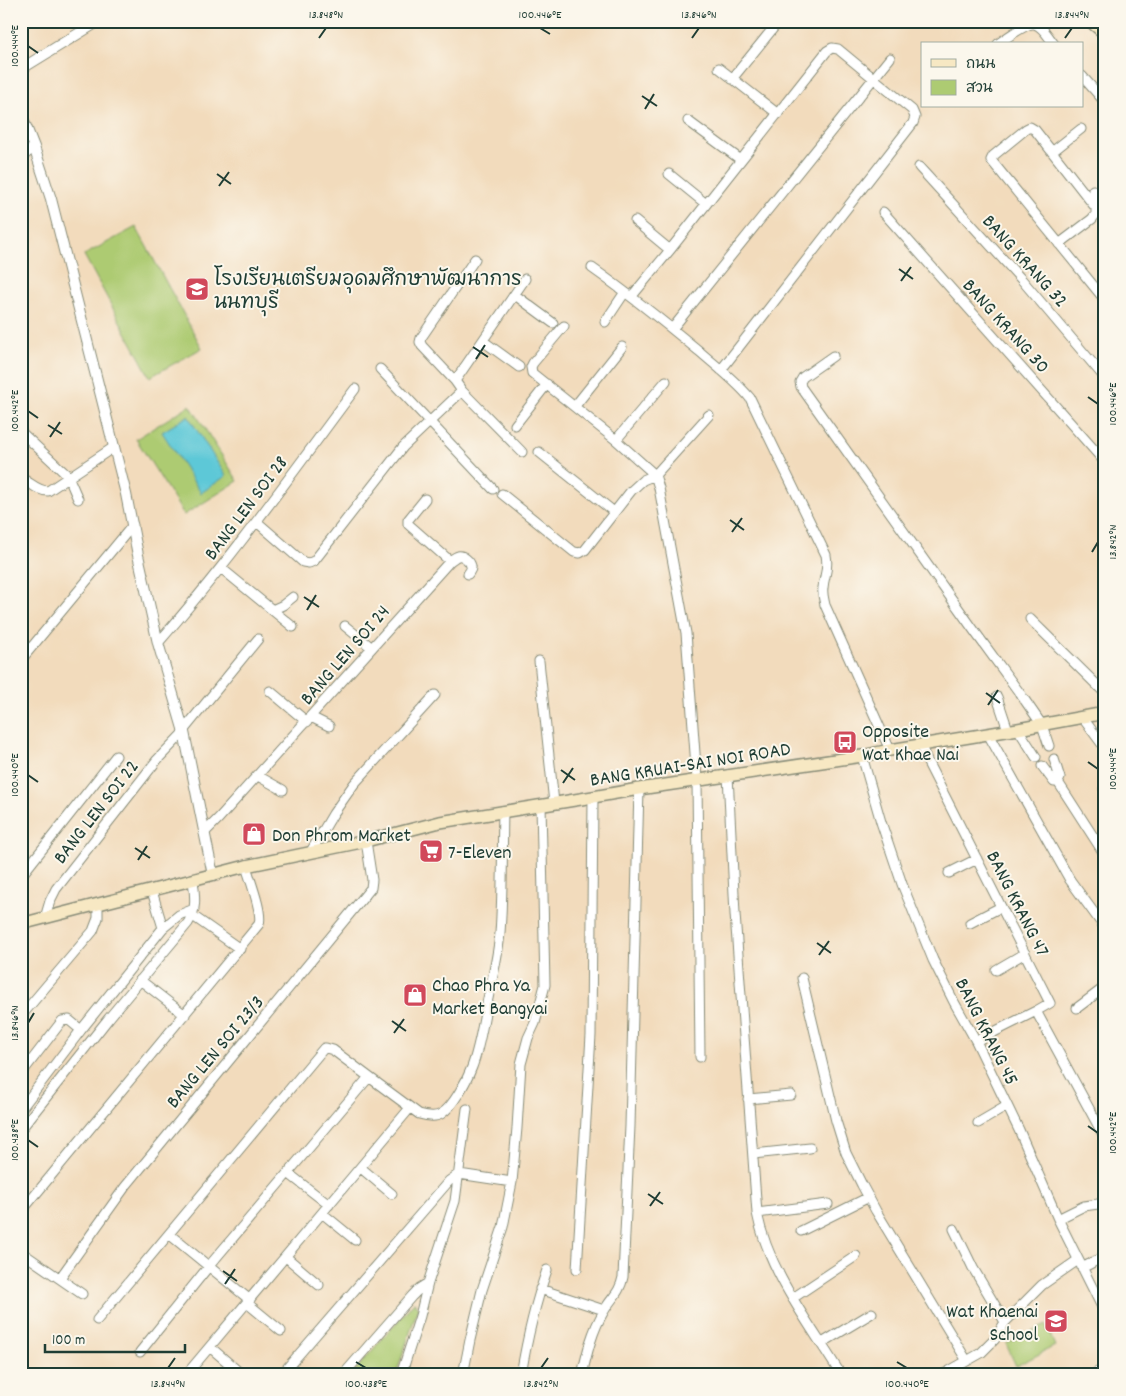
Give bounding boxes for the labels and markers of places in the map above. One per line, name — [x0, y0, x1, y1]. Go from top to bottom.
place label: โรงเรียนเตรียมอุดมศึกษาพัฒนาการ นนทบุรี — [214, 265, 522, 318]
school or university icon: โรงเรียนเตรียมอุดมศึกษาพัฒนาการ นนทบุรี — [184, 276, 210, 302]
place label: Opposite Wat Khae Nai — [862, 719, 959, 770]
bus stop icon: Opposite Wat Khae Nai — [832, 729, 858, 755]
shop icon: Don Phrom Market — [241, 821, 267, 847]
place label: Don Phrom Market — [272, 823, 411, 851]
supermarket icon: 7-Eleven — [418, 838, 444, 864]
place label: 7-Eleven — [448, 840, 512, 868]
place label: Chao Phra Ya Market Bangyai — [432, 973, 548, 1024]
shop icon: Chao Phra Ya Market Bangyai — [402, 982, 428, 1008]
place label: Wat Khaenai School — [946, 1299, 1038, 1350]
school or university icon: Wat Khaenai School — [1043, 1308, 1069, 1334]

